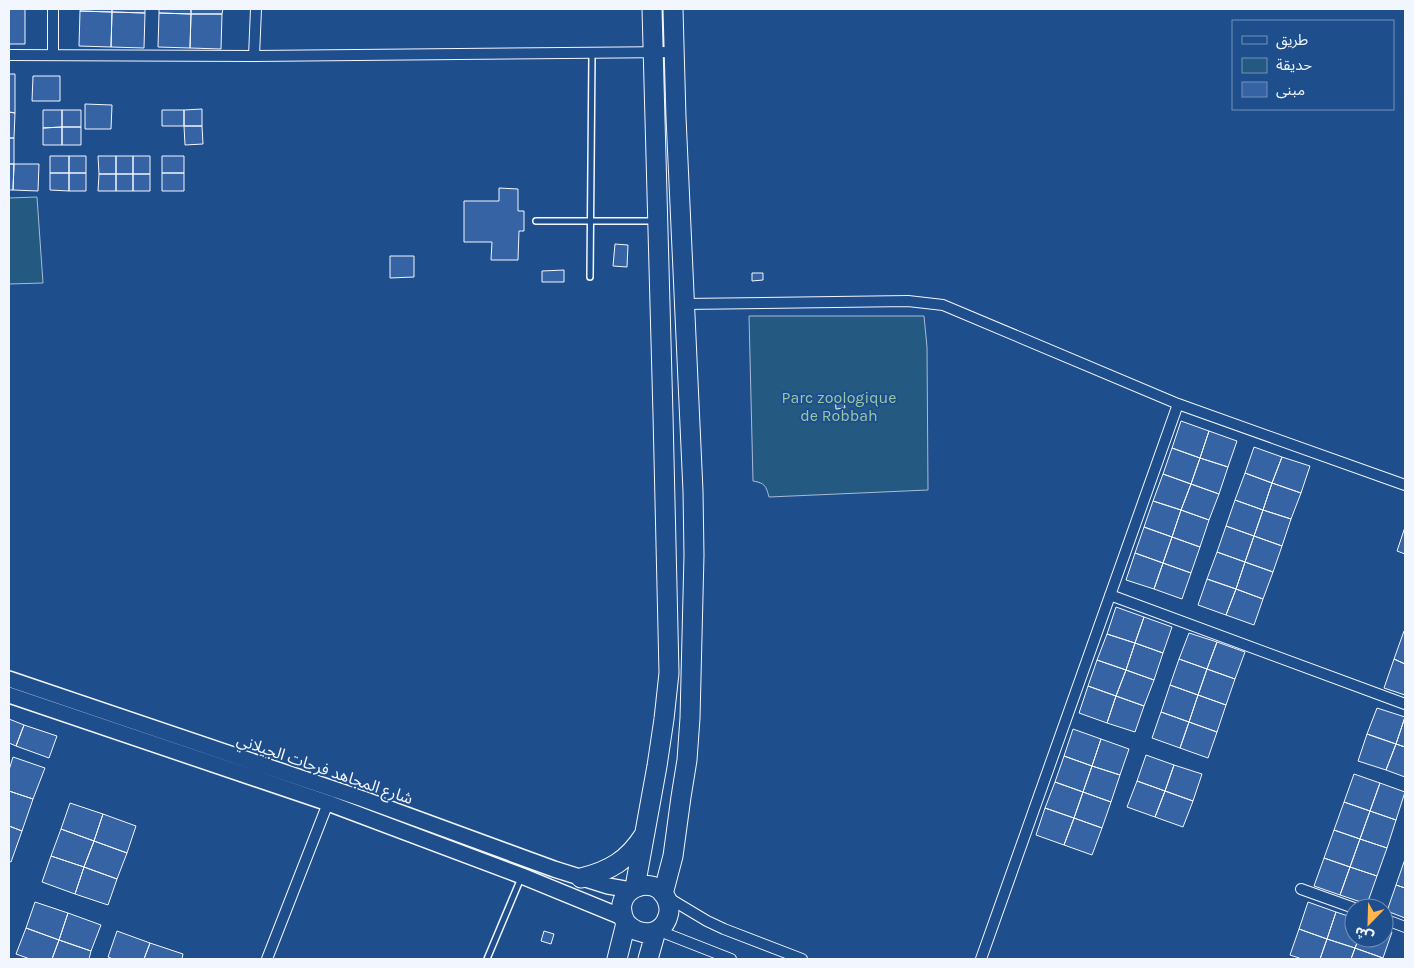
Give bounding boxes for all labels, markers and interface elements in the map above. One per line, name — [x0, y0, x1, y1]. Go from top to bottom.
legend — [1232, 20, 1394, 110]
text: طريق — [1276, 31, 1308, 50]
text: حديقة — [1276, 56, 1312, 74]
text: مبنى — [1276, 81, 1305, 99]
park label: Parc zoologique de Robbah — [782, 388, 896, 425]
street label: شارع المجاهد فرحات الجيلاني — [233, 730, 416, 811]
north arrow — [1344, 898, 1394, 948]
text: ش — [1352, 923, 1376, 946]

